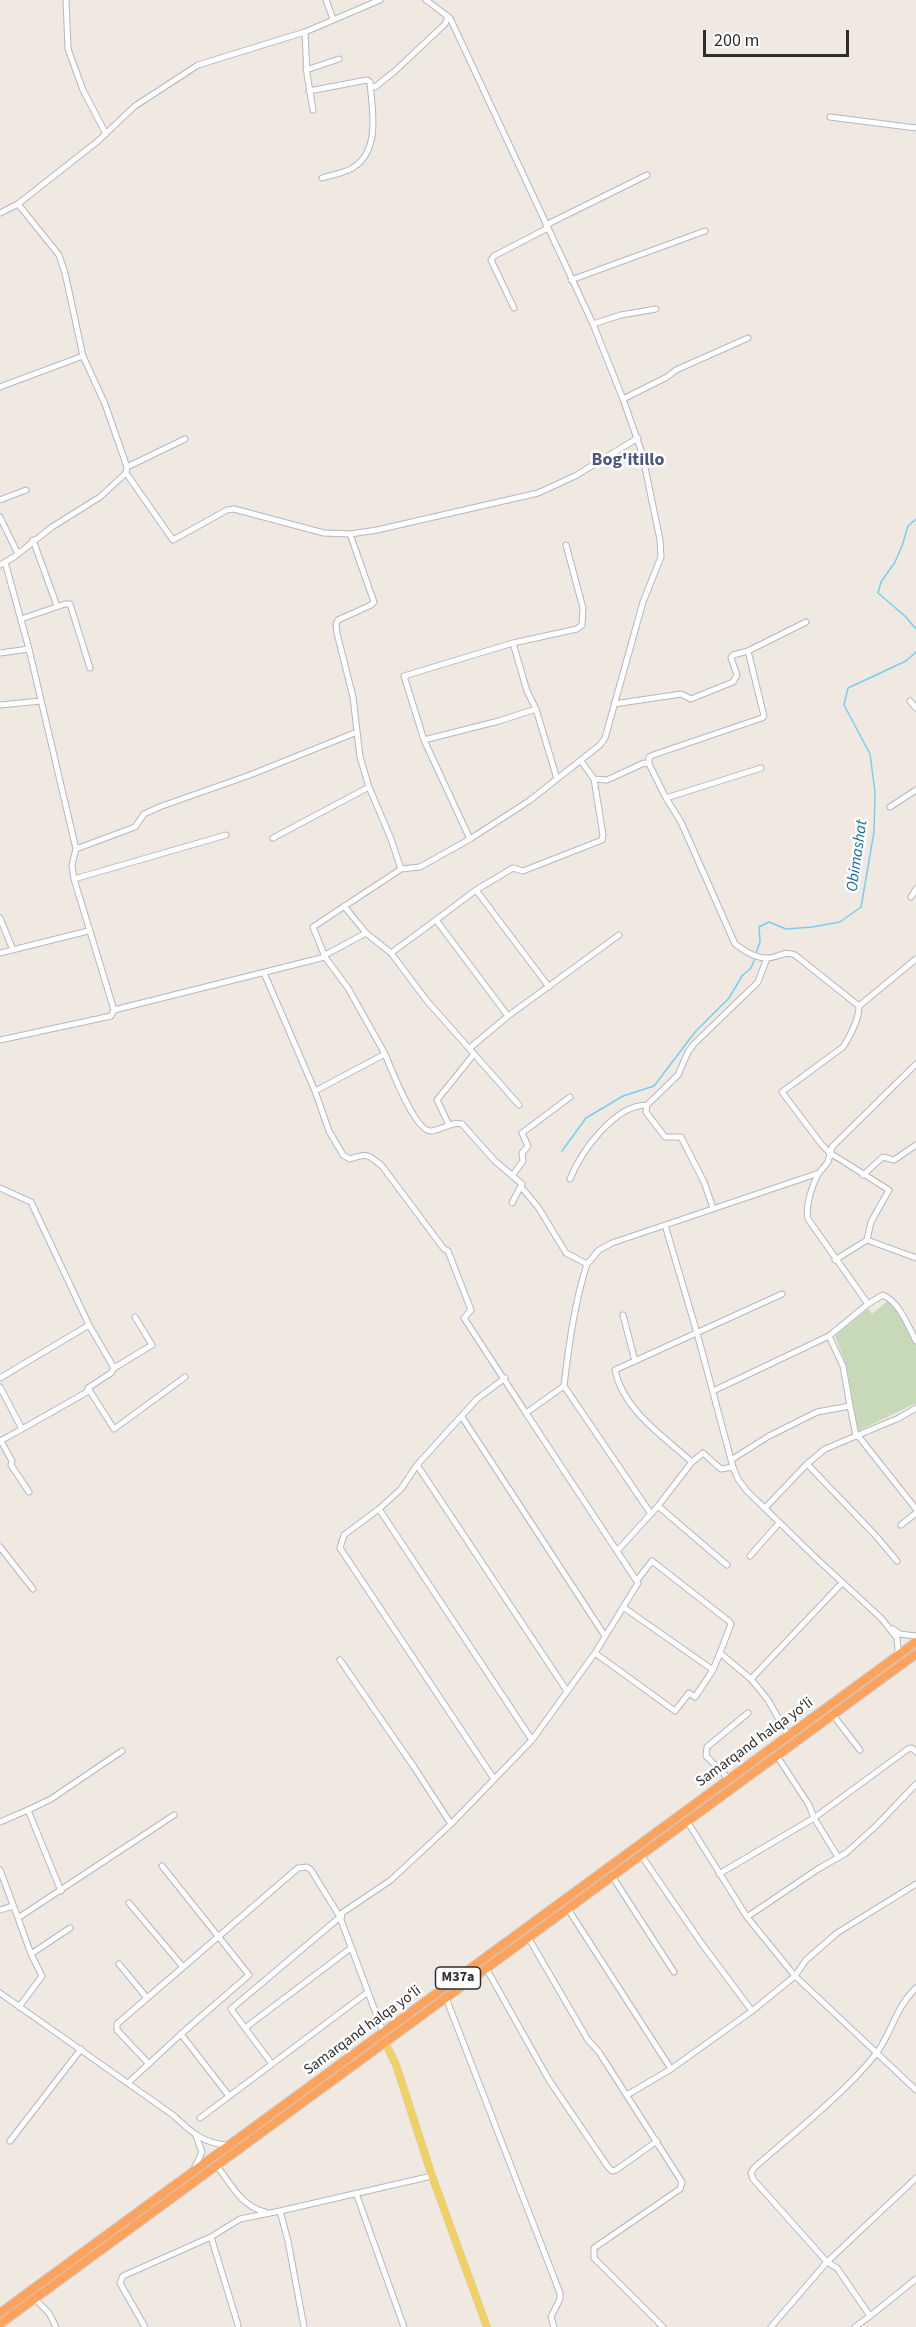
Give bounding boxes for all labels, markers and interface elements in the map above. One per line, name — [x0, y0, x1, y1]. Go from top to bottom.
scale bar — [706, 18, 852, 56]
text: 200 m — [714, 28, 759, 53]
district label: Bog'itillo — [591, 450, 665, 472]
water label: Obimashat — [843, 819, 873, 893]
street label: Samarqand halqa yoʻli — [693, 1694, 817, 1792]
road number: M37a — [436, 1967, 480, 1989]
street label: Samarqand halqa yoʻli — [301, 1982, 425, 2080]

